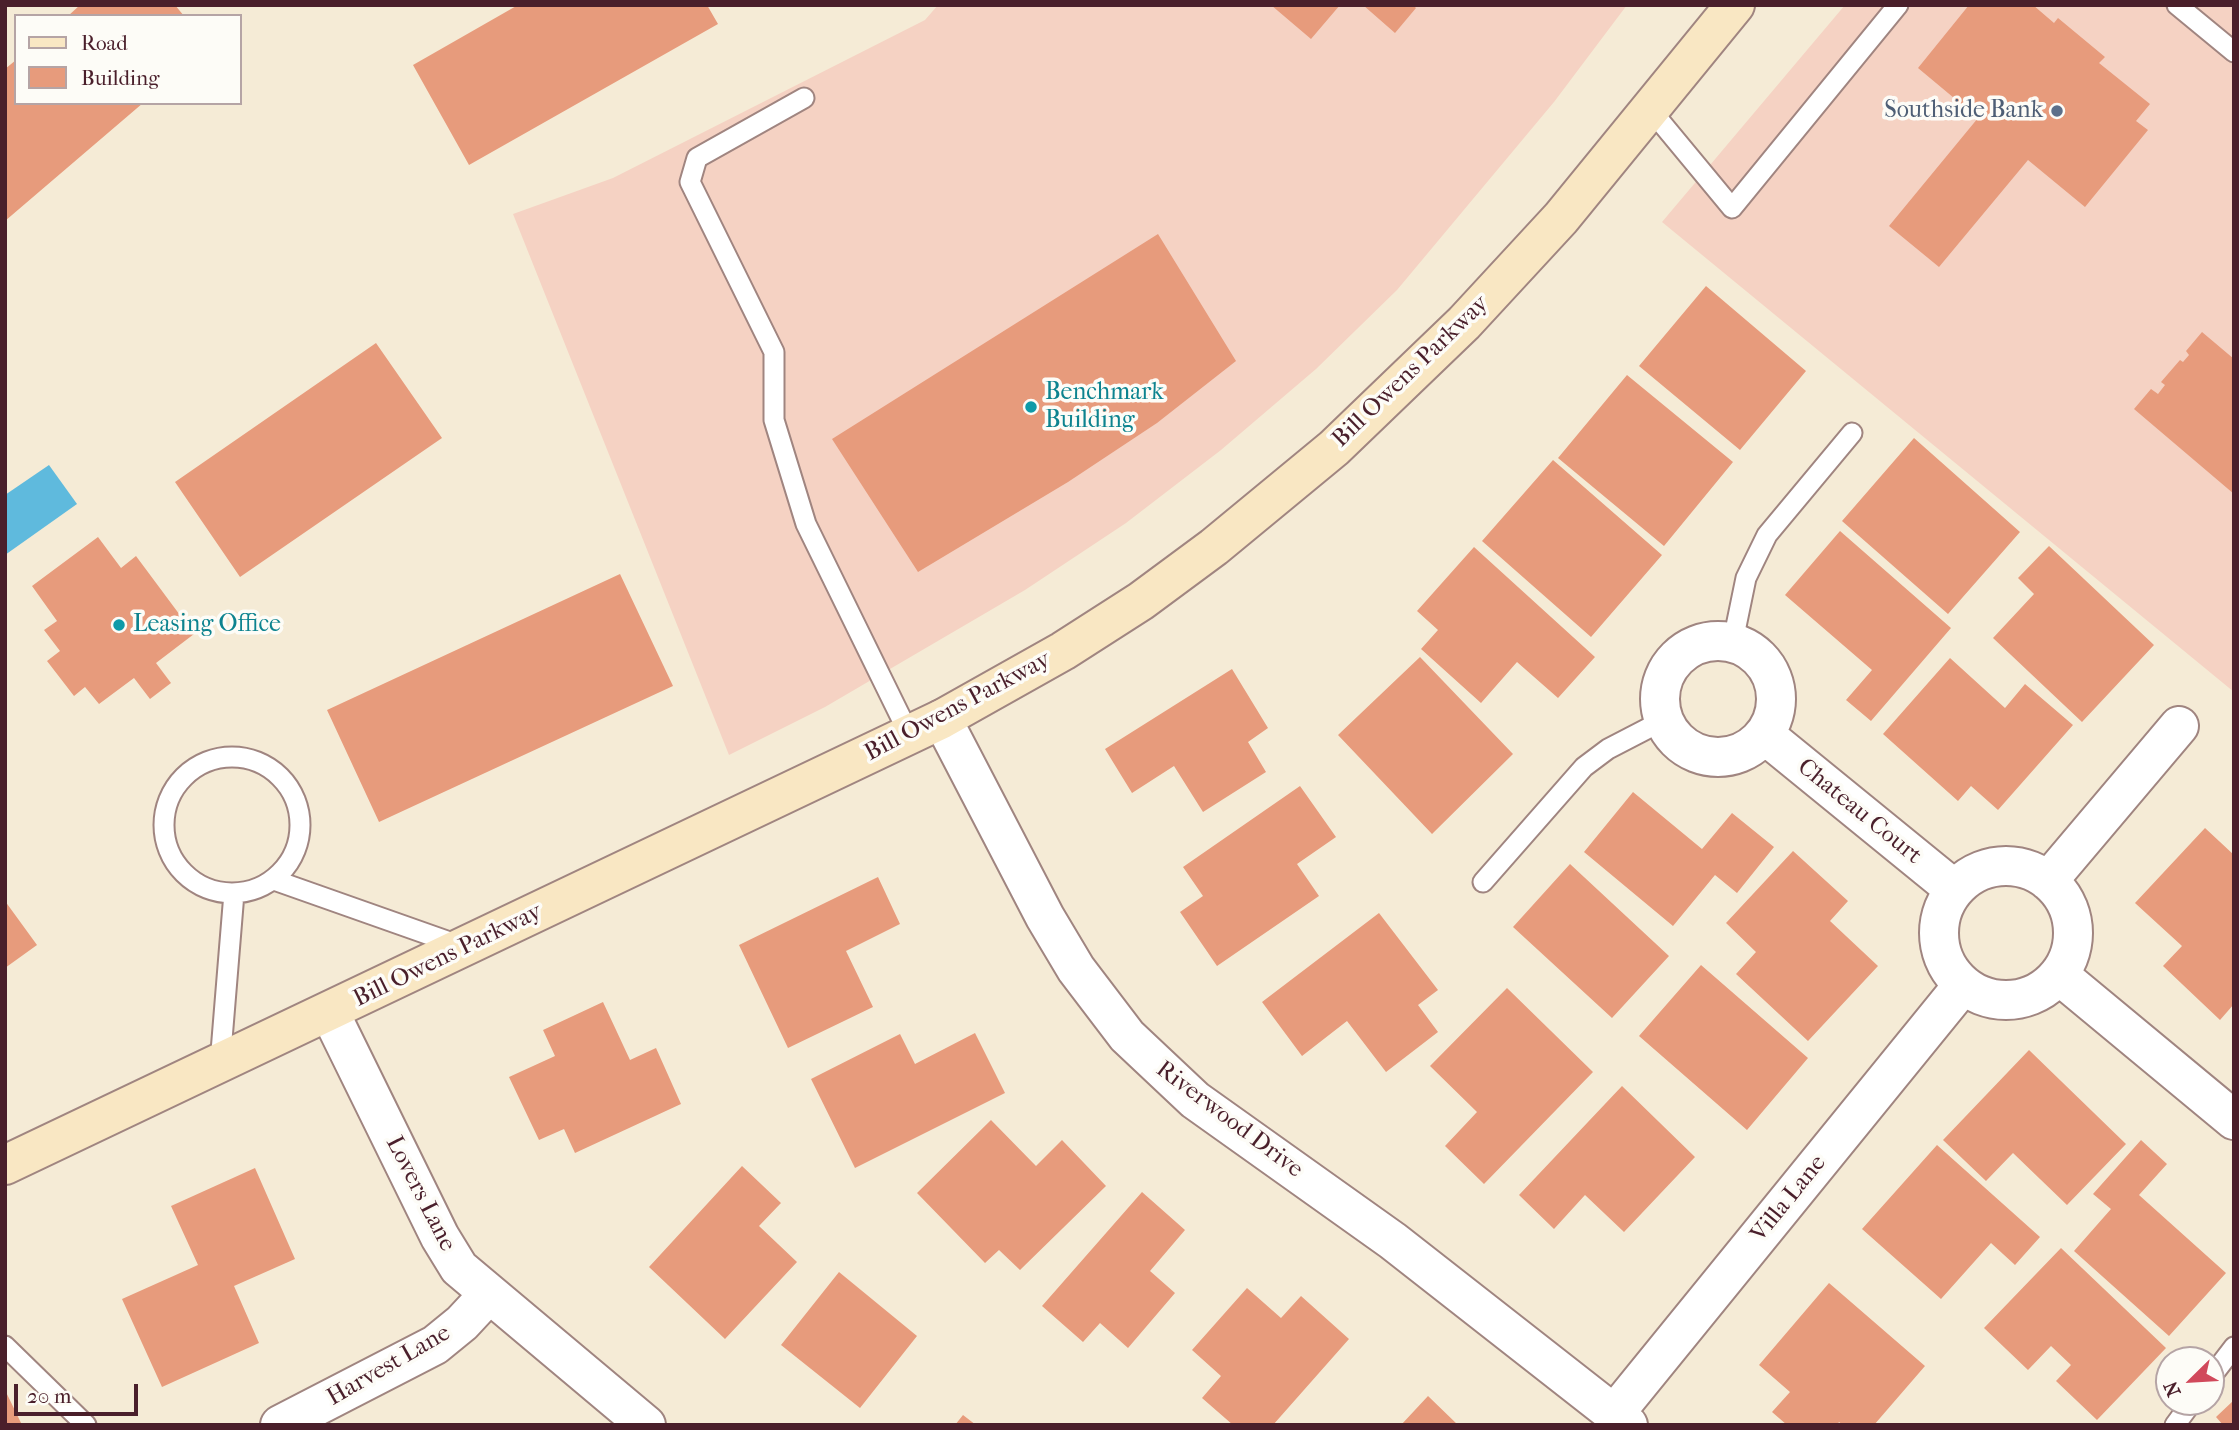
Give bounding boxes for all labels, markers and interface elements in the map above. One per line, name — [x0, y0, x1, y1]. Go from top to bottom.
legend — [14, 14, 242, 105]
text: Road — [81, 31, 128, 55]
text: Building — [81, 66, 159, 90]
place label: Southside Bank — [1884, 97, 2043, 125]
marker: Southside Bank — [2049, 103, 2065, 119]
street label: Bill Owens Parkway — [1327, 290, 1495, 454]
place label: Benchmark Building — [1045, 379, 1164, 435]
marker: Benchmark Building — [1023, 399, 1039, 415]
place label: Leasing Office — [133, 611, 281, 639]
marker: Leasing Office — [111, 617, 127, 633]
street label: Bill Owens Parkway — [860, 646, 1056, 768]
street label: Chateau Court — [1791, 753, 1927, 871]
street label: Bill Owens Parkway — [349, 898, 547, 1014]
street label: Riverwood Drive — [1150, 1055, 1308, 1185]
street label: Lovers Lane — [379, 1132, 461, 1256]
street label: Villa Lane — [1745, 1150, 1833, 1248]
street label: Harvest Lane — [322, 1319, 456, 1413]
north arrow — [2155, 1346, 2225, 1416]
scale bar — [18, 1370, 142, 1414]
text: N — [2160, 1378, 2186, 1400]
text: 20 m — [27, 1384, 71, 1408]

